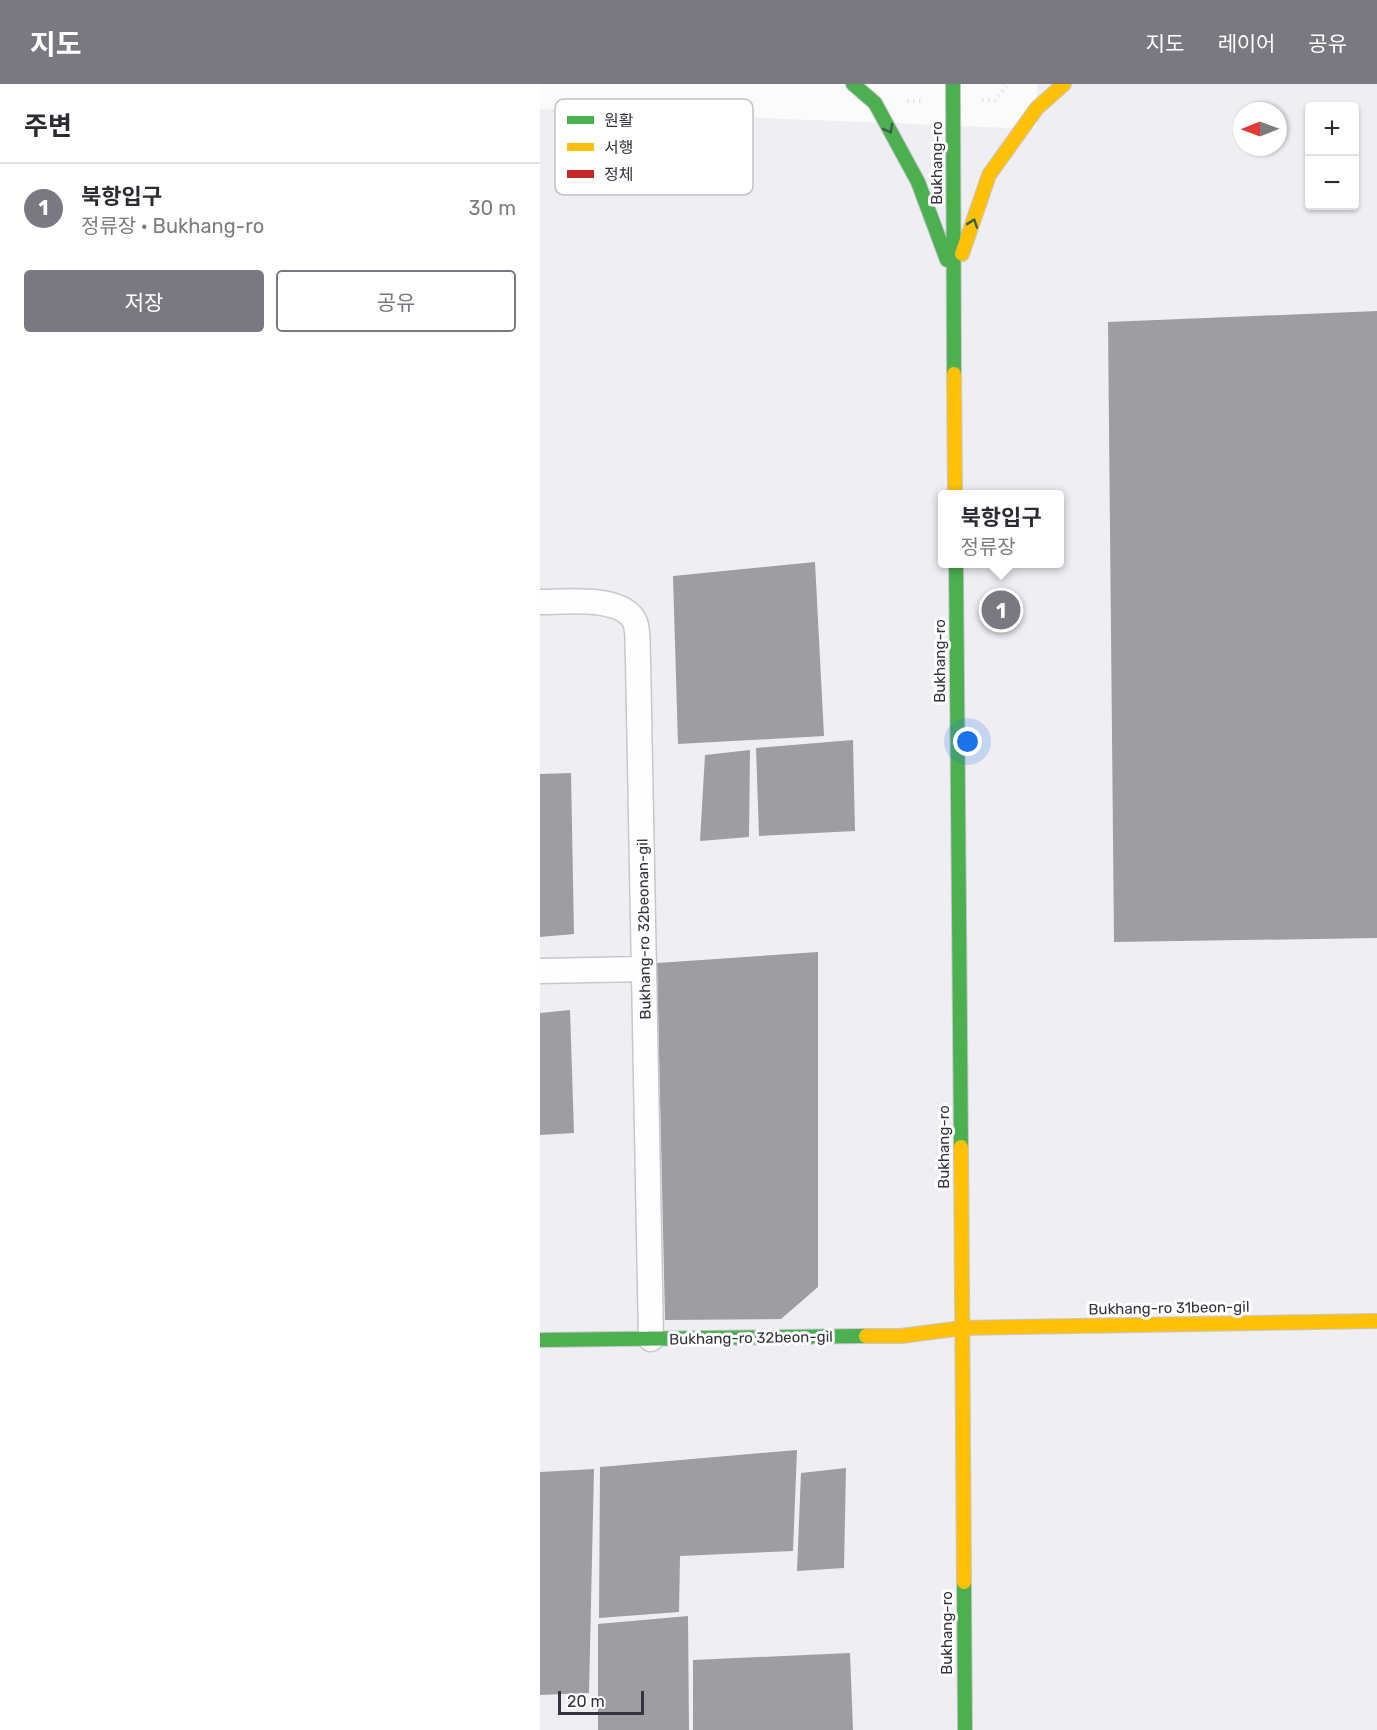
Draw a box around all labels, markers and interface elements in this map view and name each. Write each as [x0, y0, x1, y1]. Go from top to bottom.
text: 지도 [30, 28, 82, 61]
text: 지도 [1146, 31, 1184, 56]
text: 레이어 [1217, 31, 1275, 56]
text: 공유 [1308, 31, 1347, 56]
legend [555, 99, 753, 195]
north arrow [1233, 102, 1287, 156]
map controls [1305, 102, 1359, 210]
button: + [1305, 102, 1359, 156]
text: 주변 [24, 111, 72, 142]
text: 원활 [604, 111, 634, 130]
street label: Bukhang-ro [928, 121, 946, 205]
one-way arrow [882, 123, 893, 133]
text: 서행 [604, 138, 633, 157]
button: − [1305, 156, 1359, 210]
text: 정체 [604, 165, 633, 184]
text: 북항입구 [81, 183, 162, 210]
text: 1 [39, 196, 48, 220]
text: 30 m [469, 196, 516, 220]
text: 정류장 · Bukhang-ro [81, 214, 264, 238]
one-way arrow [965, 218, 978, 229]
button: 저장 [24, 270, 264, 332]
button: 공유 [276, 270, 516, 332]
popup [938, 490, 1064, 568]
text: 북항입구 [961, 504, 1041, 531]
text: 정류장 [961, 535, 1016, 559]
pin: 1 [982, 588, 1020, 632]
street label: Bukhang-ro [931, 619, 949, 703]
your location [953, 727, 982, 756]
street label: Bukhang-ro 32beonan-gil [633, 838, 655, 1020]
street label: Bukhang-ro [935, 1105, 953, 1189]
street label: Bukhang-ro 31beon-gil [1088, 1298, 1250, 1318]
street label: Bukhang-ro 32beon-gil [669, 1328, 833, 1348]
street label: Bukhang-ro [938, 1591, 956, 1675]
scale bar [558, 1688, 644, 1716]
text: 20 m [567, 1692, 605, 1711]

